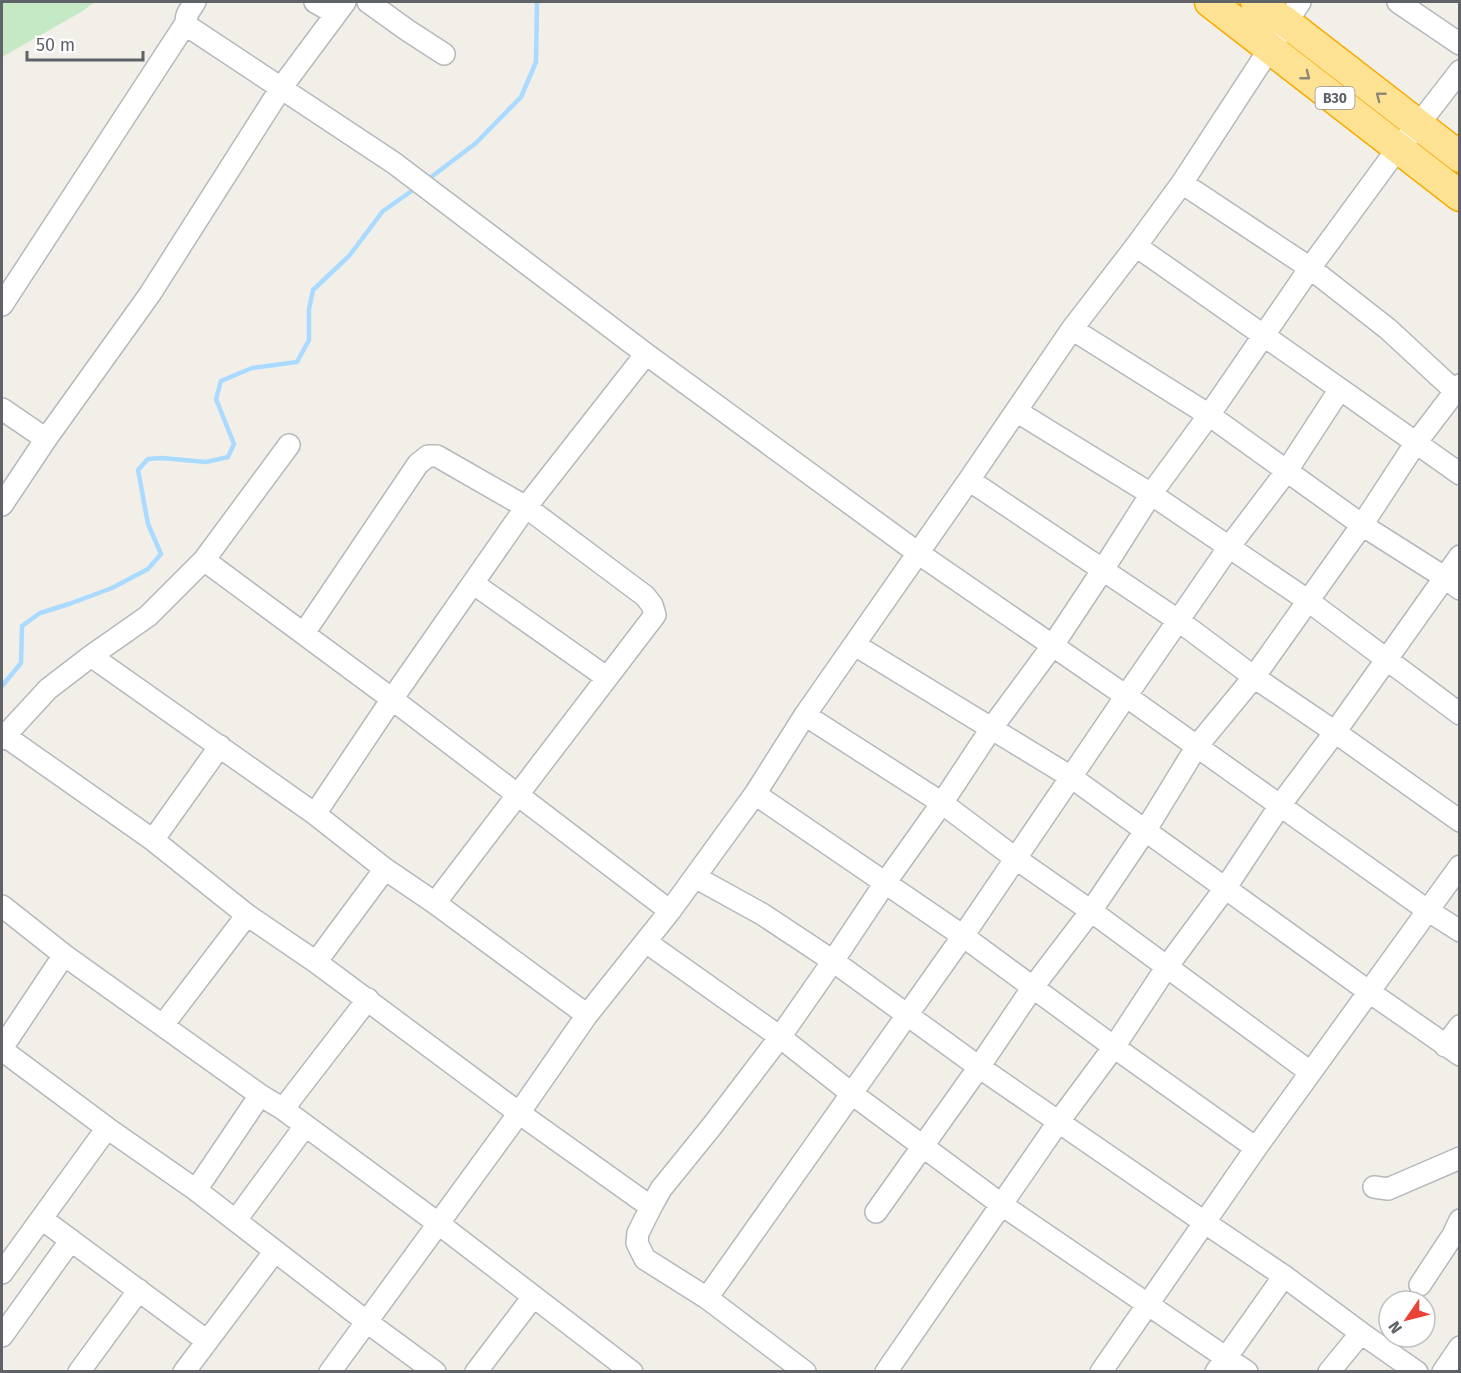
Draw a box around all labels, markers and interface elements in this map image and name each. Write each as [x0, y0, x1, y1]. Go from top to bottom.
scale bar [27, 24, 142, 62]
text: 50 m [36, 34, 75, 56]
one-way arrow [1299, 68, 1310, 79]
road number: B30 [1316, 87, 1354, 109]
one-way arrow [1376, 92, 1387, 103]
north arrow [1377, 1289, 1437, 1349]
text: N [1384, 1318, 1406, 1337]

